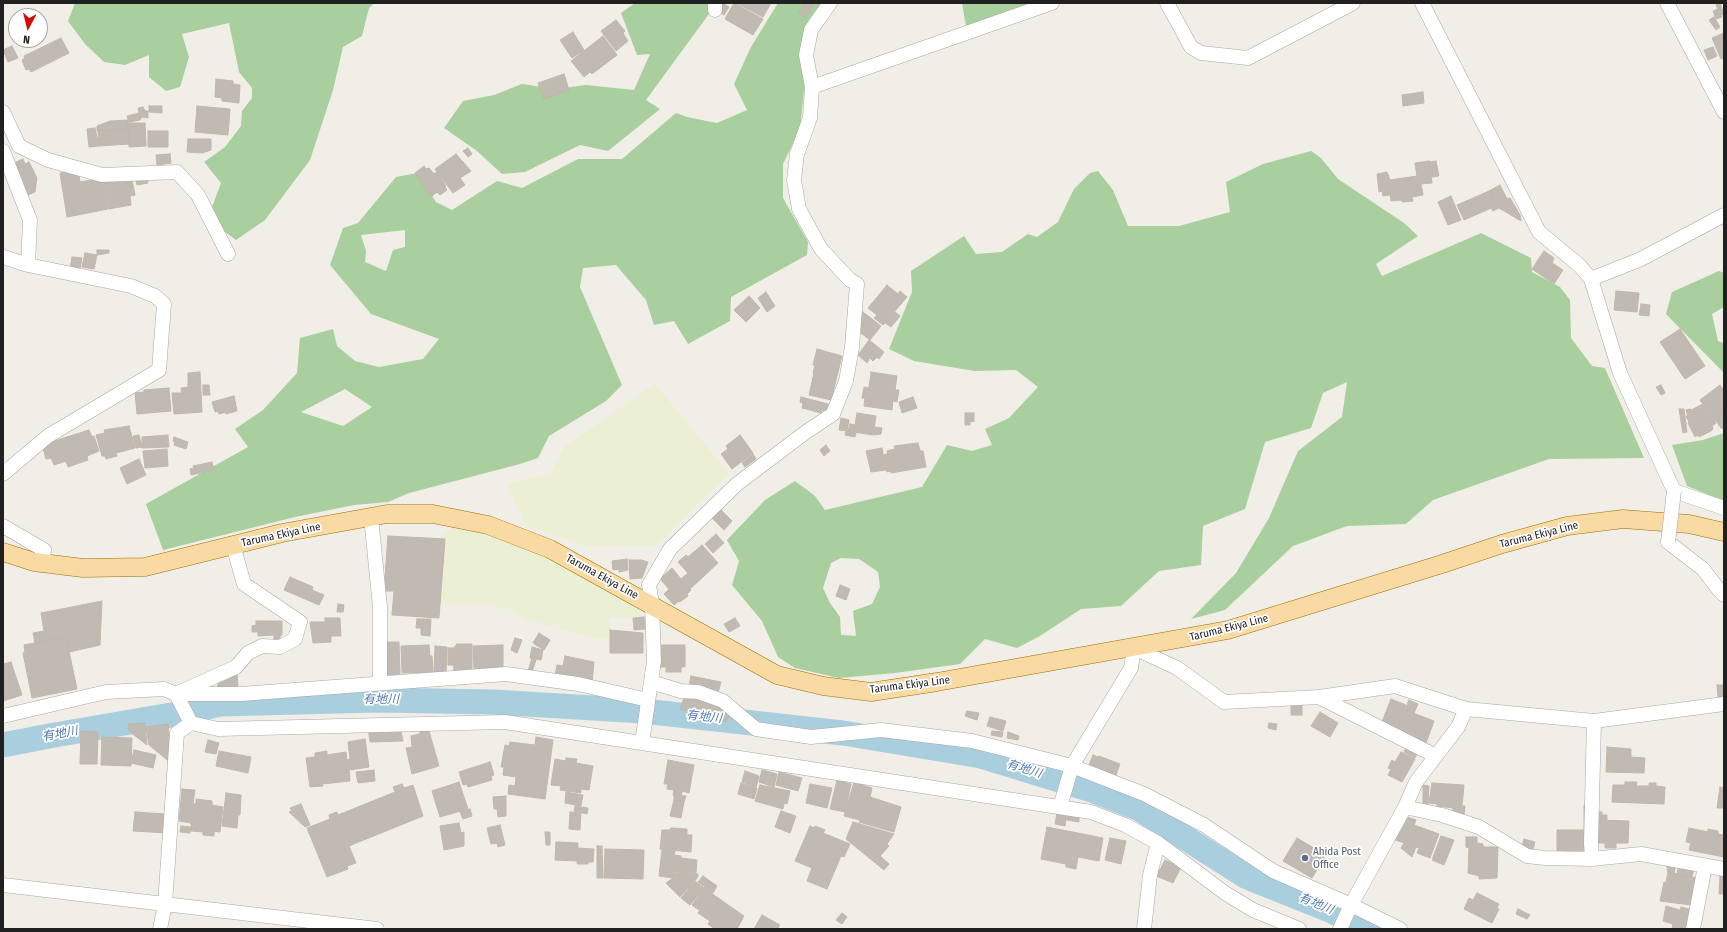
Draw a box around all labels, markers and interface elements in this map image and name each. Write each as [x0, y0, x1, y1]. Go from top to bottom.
north arrow [8, 8, 48, 48]
text: N [23, 33, 31, 46]
street label: Taruma Ekiya Line [1498, 519, 1580, 551]
street label: Taruma Ekiya Line [240, 520, 322, 550]
street label: Taruma Ekiya Line [564, 552, 640, 602]
street label: Taruma Ekiya Line [1188, 612, 1270, 644]
street label: Taruma Ekiya Line [869, 674, 951, 696]
water label: 有地川 [363, 693, 399, 707]
water label: 有地川 [685, 708, 723, 726]
water label: 有地川 [41, 723, 79, 745]
water label: 有地川 [1005, 757, 1043, 781]
place label: Ahida Post Office [1313, 845, 1361, 871]
marker: Ahida Post Office [1300, 853, 1310, 863]
water label: 有地川 [1297, 891, 1335, 917]

